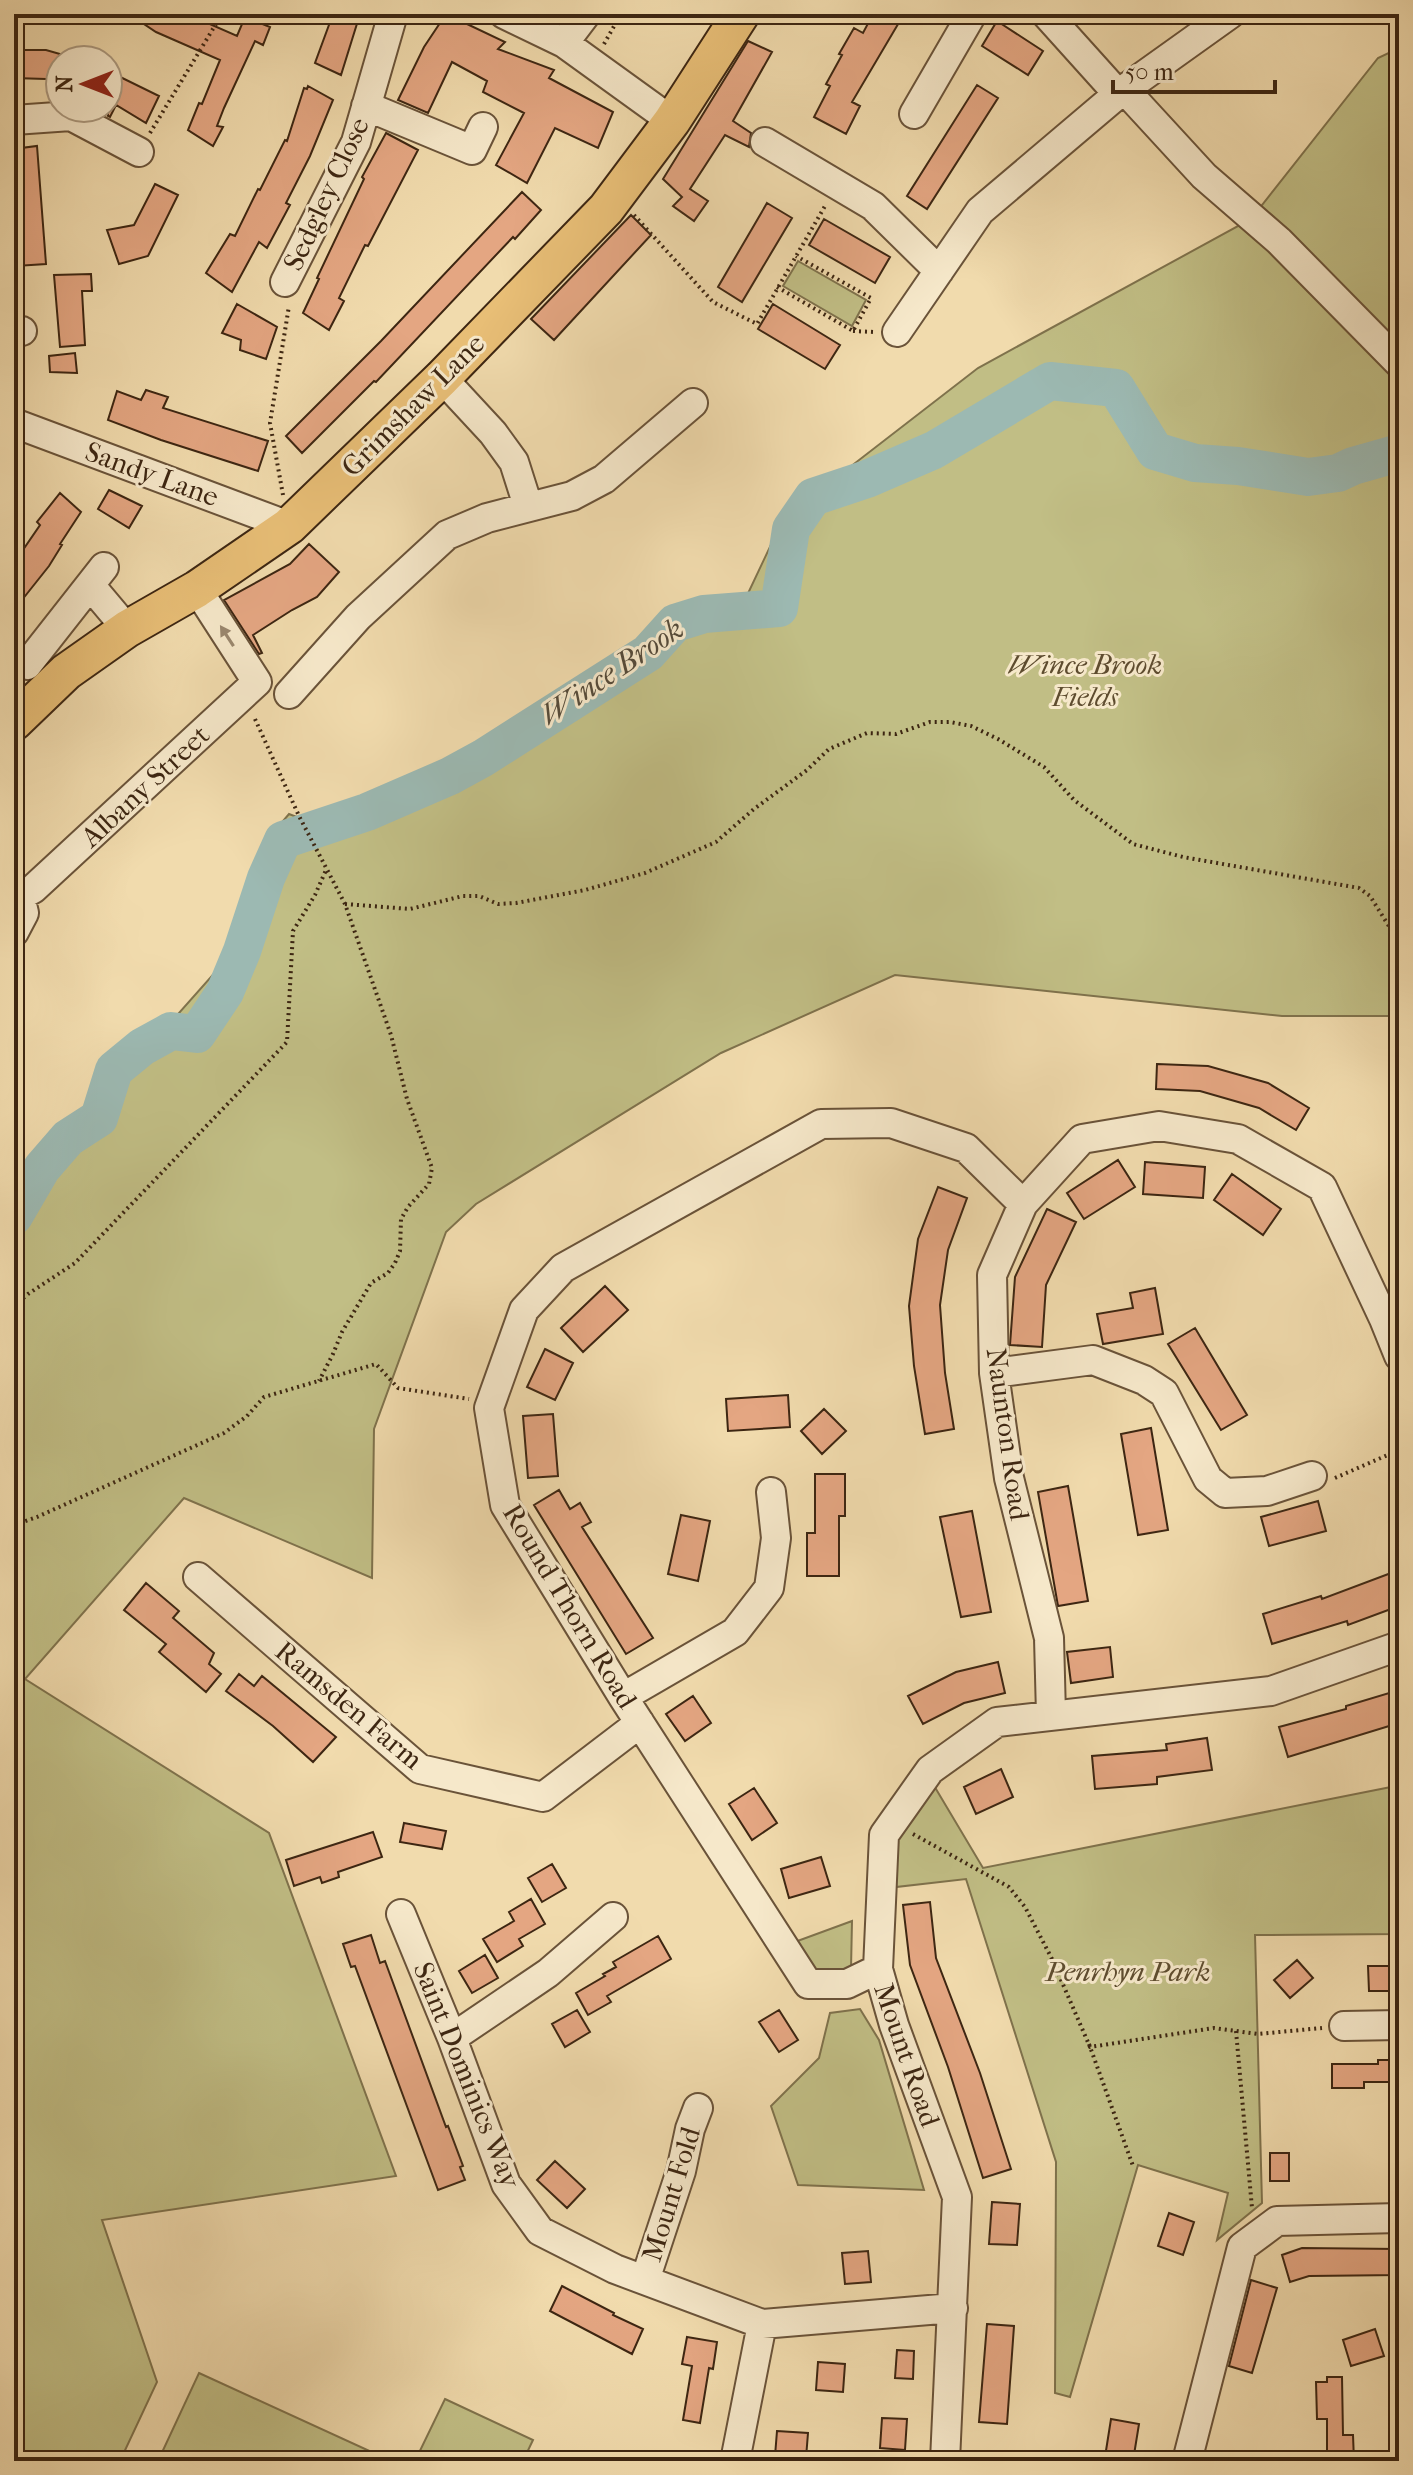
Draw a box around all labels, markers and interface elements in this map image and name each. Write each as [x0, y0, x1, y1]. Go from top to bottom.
north arrow [44, 44, 124, 124]
scale bar [1113, 44, 1275, 94]
text: 50 m [1125, 58, 1174, 86]
text: N [52, 75, 78, 92]
street label: Sedgley Close [276, 112, 376, 276]
street label: Grimshaw Lane [335, 327, 491, 483]
street label: Sandy Lane [81, 435, 223, 513]
water label: Wince Brook [534, 611, 690, 733]
one-way arrow [220, 625, 235, 646]
park label: Wince Brook Fields [1008, 648, 1162, 713]
street label: Albany Street [73, 718, 216, 855]
street label: Naunton Road [980, 1346, 1037, 1523]
street label: Round Thorn Road [496, 1498, 644, 1715]
street label: Ramsden Farm [269, 1634, 430, 1776]
park label: Penrhyn Park [1044, 1955, 1210, 1988]
street label: Saint Dominics Way [407, 1957, 528, 2194]
street label: Mount Road [867, 1979, 947, 2132]
street label: Mount Fold [635, 2122, 707, 2265]

